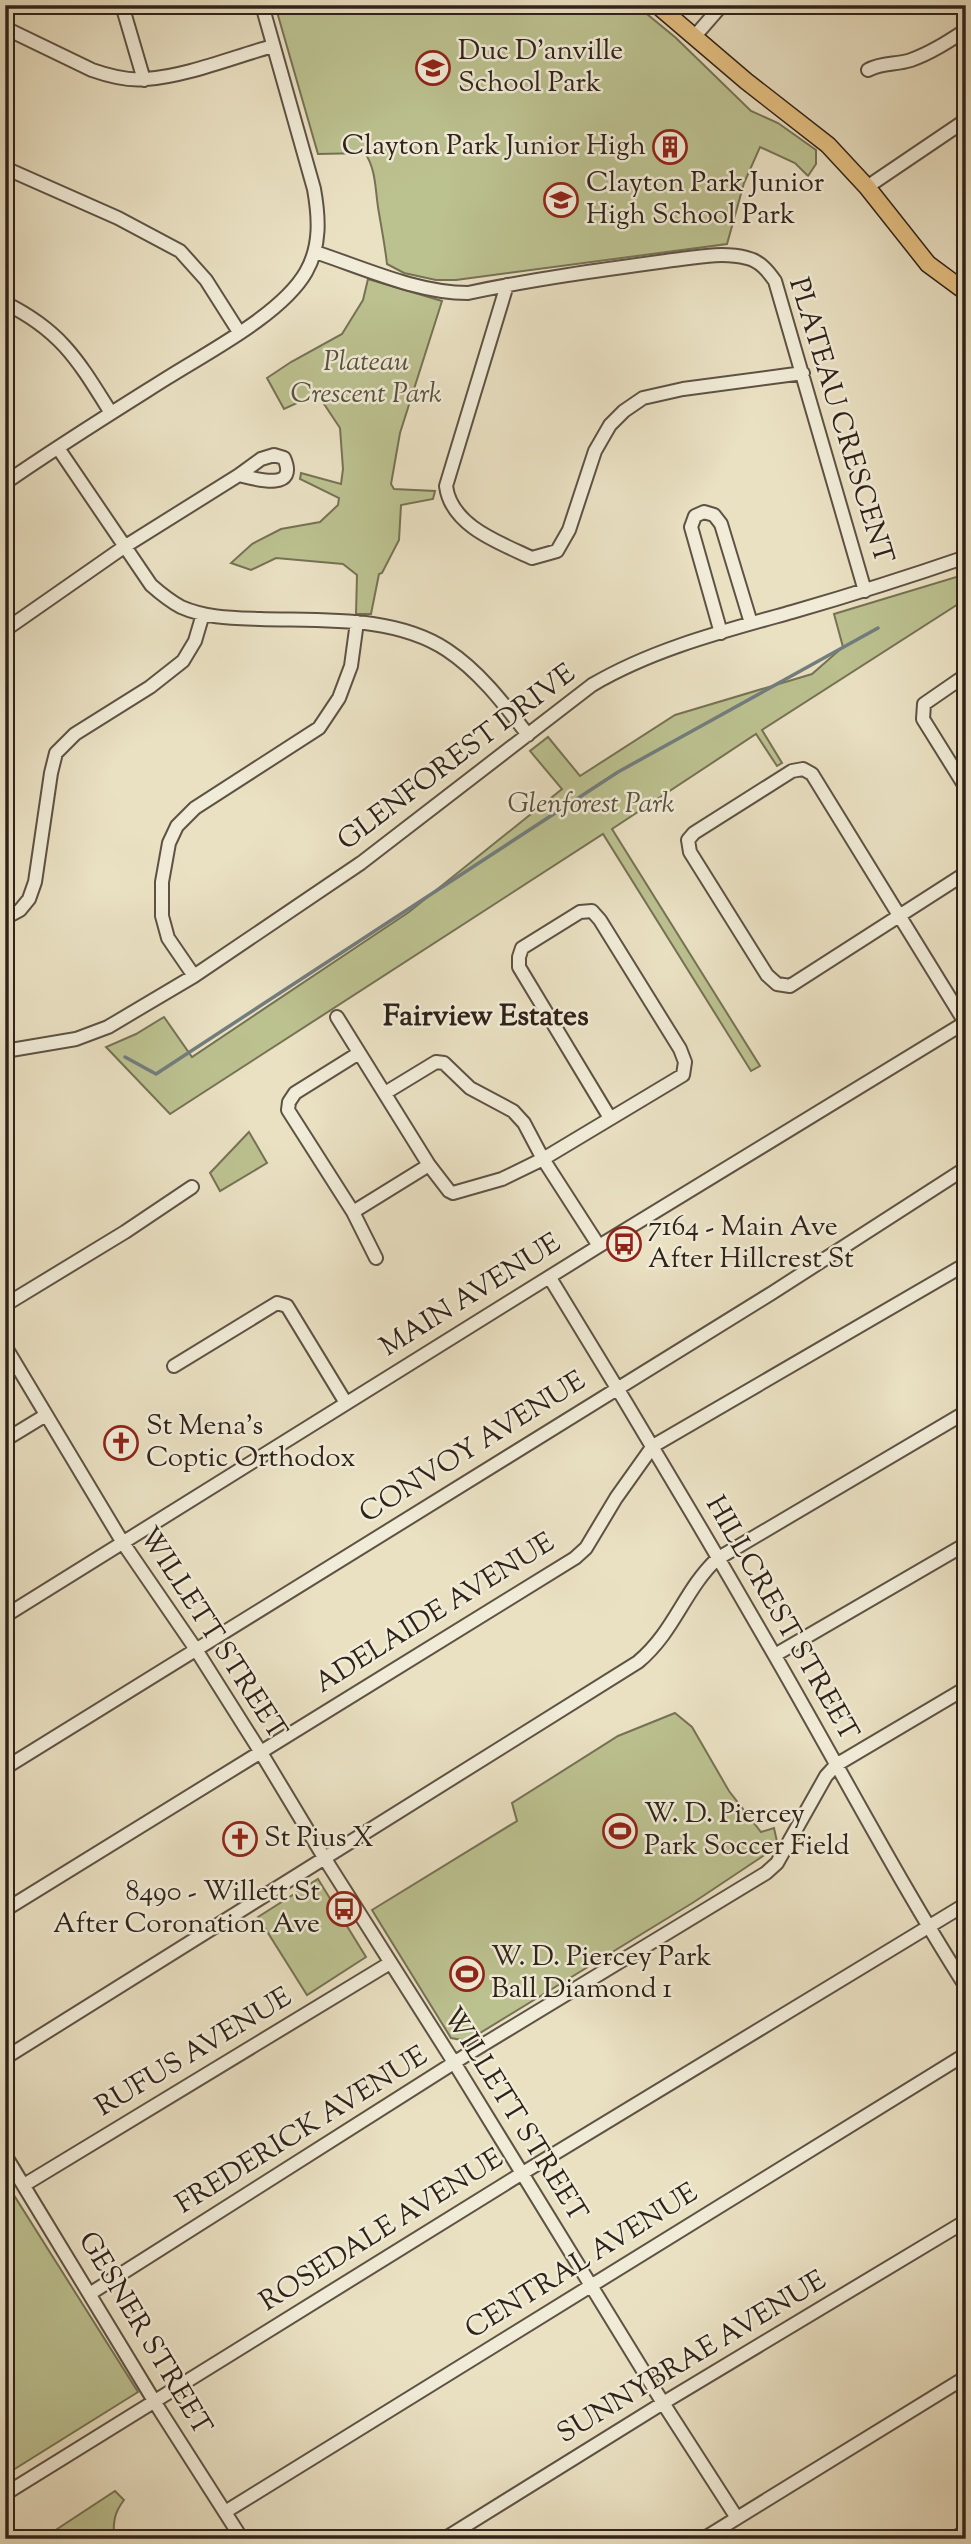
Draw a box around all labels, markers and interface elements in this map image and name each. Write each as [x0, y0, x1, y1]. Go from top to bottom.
place label: Duc D'anville School Park [458, 32, 623, 104]
school or university icon: Duc D'anville School Park [414, 49, 452, 87]
place label: Clayton Park Junior High [342, 127, 646, 167]
building icon: Clayton Park Junior High [651, 128, 689, 166]
place label: Clayton Park Junior High School Park [586, 164, 825, 236]
school or university icon: Clayton Park Junior High School Park [542, 181, 580, 219]
street label: PLATEAU CRESCENT [777, 273, 903, 569]
park label: Plateau Crescent Park [290, 343, 442, 415]
street label: GLENFOREST DRIVE [330, 655, 584, 861]
park label: Glenforest Park [508, 785, 675, 825]
district label: Fairview Estates [383, 996, 589, 1039]
place label: 7164 - Main Ave After Hillcrest St [648, 1208, 854, 1280]
street label: MAIN AVENUE [373, 1224, 569, 1368]
bus stop icon: 7164 - Main Ave After Hillcrest St [605, 1225, 643, 1263]
street label: CONVOY AVENUE [352, 1362, 594, 1534]
place label: St Mena's Coptic Orthodox [146, 1407, 356, 1479]
church icon: St Mena's Coptic Orthodox [102, 1424, 140, 1462]
street label: HILLCREST STREET [694, 1489, 868, 1749]
street label: WILLETT STREET [128, 1520, 296, 1748]
street label: ADELAIDE AVENUE [307, 1524, 563, 1704]
place label: W. D. Piercey Park Soccer Field [644, 1795, 850, 1867]
sports icon: W. D. Piercey Park Soccer Field [601, 1812, 639, 1850]
place label: St Pius X [264, 1819, 374, 1859]
church icon: St Pius X [221, 1820, 259, 1858]
place label: 8490 - Willett St After Coronation Ave [53, 1873, 320, 1945]
bus stop icon: 8490 - Willett St After Coronation Ave [325, 1890, 363, 1928]
place label: W. D. Piercey Park Ball Diamond 1 [491, 1938, 712, 2010]
sports icon: W. D. Piercey Park Ball Diamond 1 [448, 1955, 486, 1993]
street label: RUFUS AVENUE [88, 1978, 300, 2127]
street label: WILLETT STREET [432, 2000, 596, 2230]
street label: FREDERICK AVENUE [168, 2037, 436, 2225]
street label: ROSEDALE AVENUE [252, 2140, 512, 2322]
street label: CENTRAL AVENUE [458, 2174, 706, 2350]
street label: GESNER STREET [67, 2225, 221, 2444]
street label: SUNNYBRAE AVENUE [550, 2262, 834, 2454]

